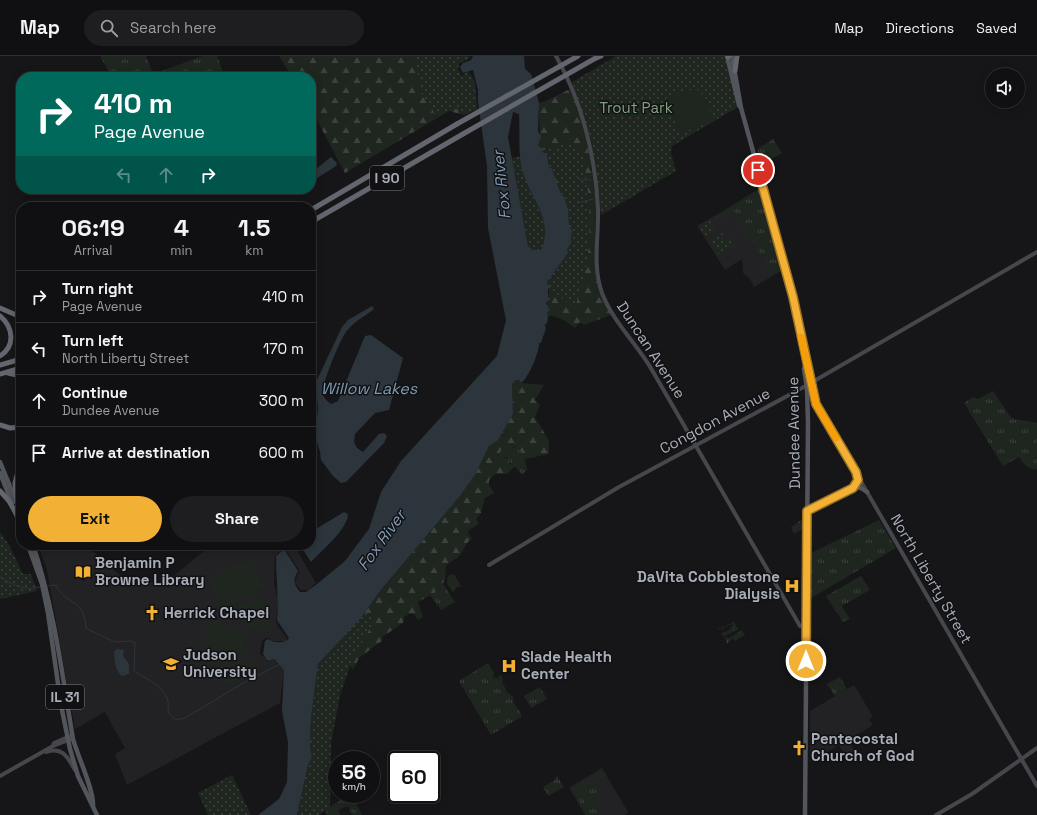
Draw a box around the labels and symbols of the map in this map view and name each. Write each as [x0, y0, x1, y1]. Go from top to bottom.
park label: Trout Park [599, 98, 673, 117]
water label: Fox River [487, 147, 516, 221]
pin [741, 153, 775, 187]
road number: I 90 [370, 166, 404, 190]
street label: Duncan Avenue [613, 298, 690, 402]
street label: Dundee Avenue [783, 377, 804, 489]
water label: Willow Lakes [321, 378, 418, 399]
street label: Congdon Avenue [656, 383, 773, 458]
water label: Fox River [353, 504, 411, 575]
street label: North Liberty Street [887, 510, 976, 647]
place label: Benjamin P Browne Library [95, 553, 205, 589]
library icon: Benjamin P Browne Library [74, 563, 92, 581]
place label: DaVita Cobblestone Dialysis [637, 567, 780, 603]
hospital icon: DaVita Cobblestone Dialysis [783, 577, 801, 595]
place label: Herrick Chapel [164, 603, 269, 622]
church icon: Herrick Chapel [143, 604, 161, 622]
position arrow [785, 640, 827, 682]
place label: Judson University [183, 645, 257, 681]
place label: Slade Health Center [521, 647, 612, 683]
school or university icon: Judson University [162, 655, 180, 673]
hospital icon: Slade Health Center [500, 657, 518, 675]
road number: IL 31 [46, 685, 84, 709]
place label: Pentecostal Church of God [811, 729, 915, 765]
church icon: Pentecostal Church of God [790, 739, 808, 757]
speed limit sign: 60 [388, 751, 440, 803]

